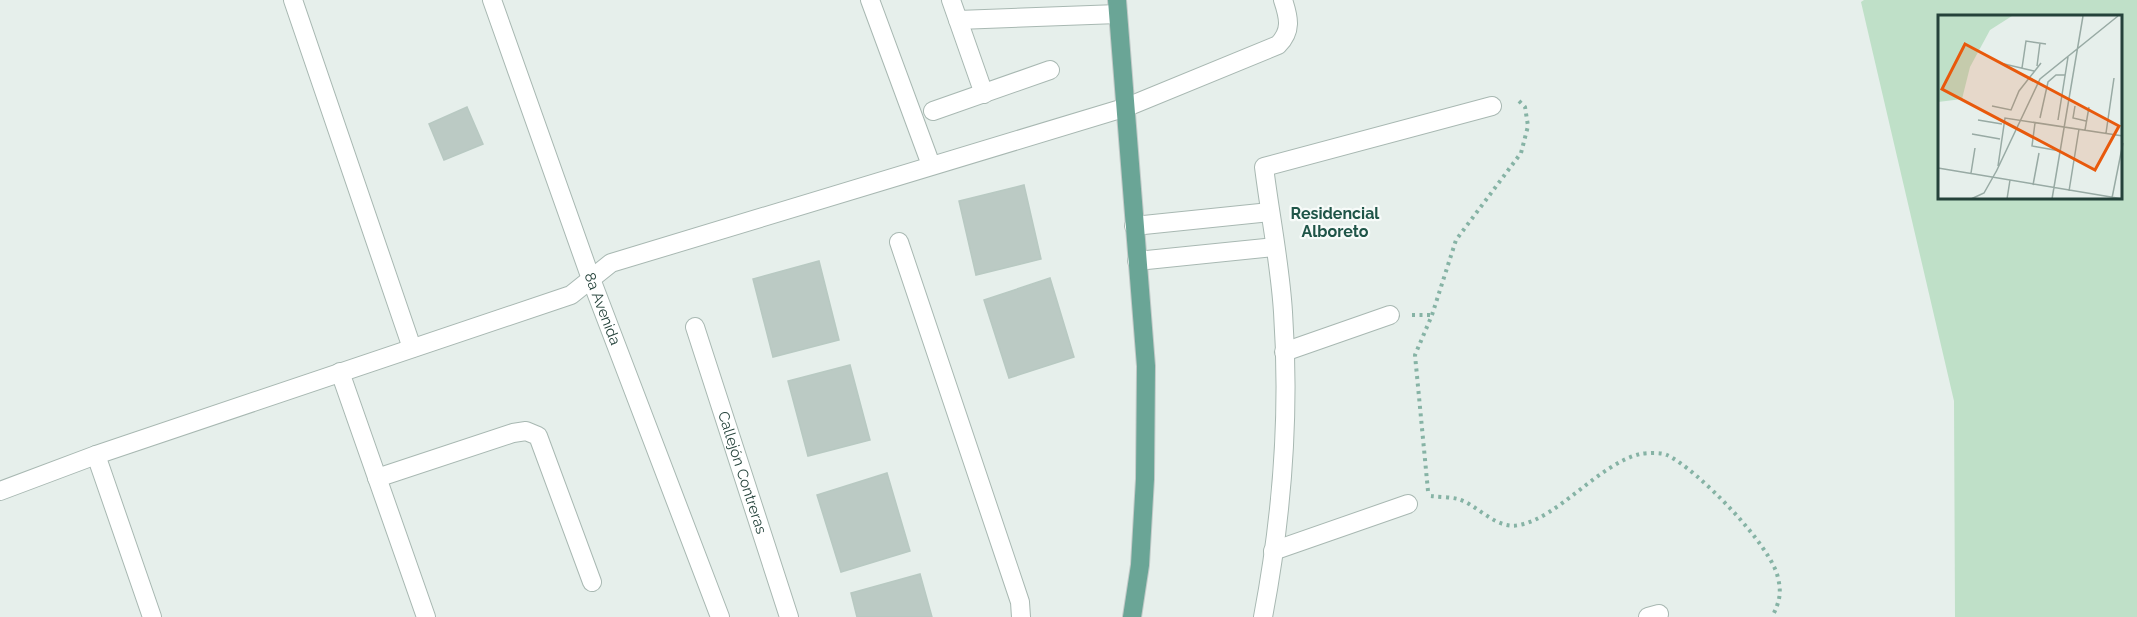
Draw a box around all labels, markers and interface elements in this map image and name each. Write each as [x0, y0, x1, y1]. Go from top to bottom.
inset map [1938, 15, 2122, 200]
district label: Residencial Alboreto [1291, 204, 1380, 241]
street label: 8a Avenida [580, 270, 624, 348]
street label: Callejón Contreras [714, 409, 770, 536]

